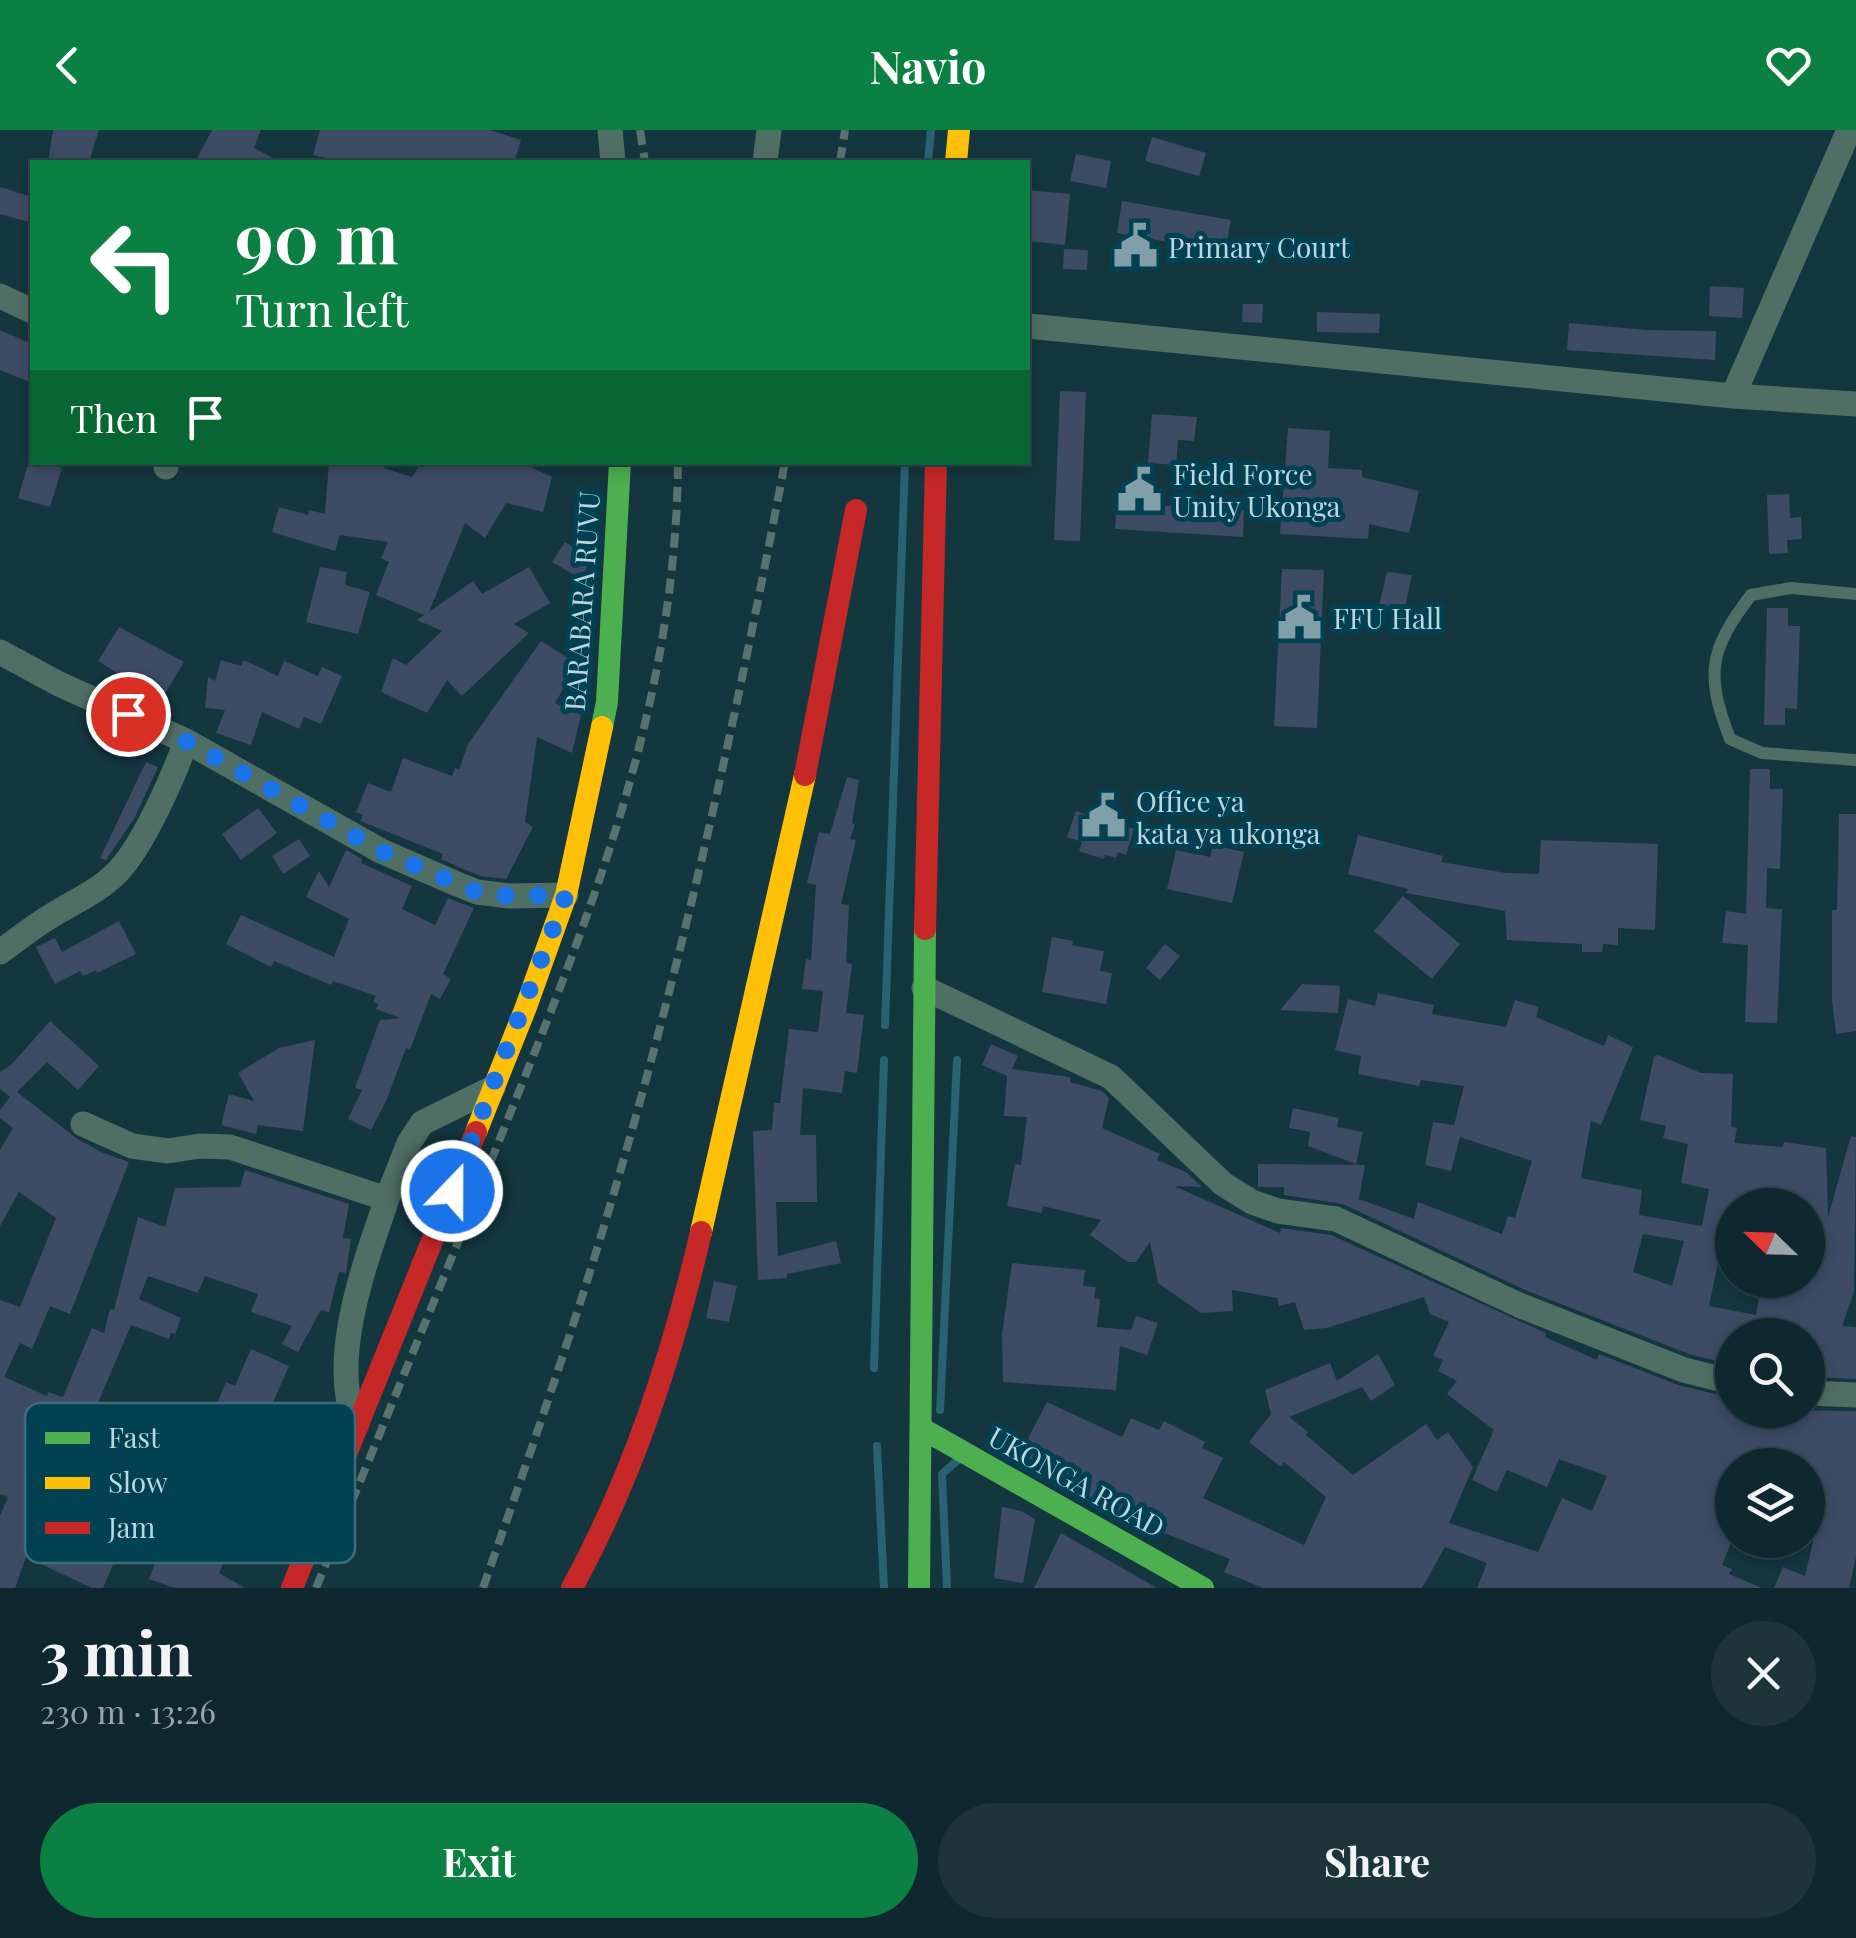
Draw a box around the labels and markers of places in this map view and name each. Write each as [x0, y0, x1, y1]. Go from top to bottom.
public building icon: Primary Court [1111, 222, 1159, 270]
place label: Primary Court [1168, 228, 1351, 265]
place label: Field Force Unity Ukonga [1173, 455, 1340, 524]
public building icon: Field Force Unity Ukonga [1116, 465, 1164, 513]
public building icon: FFU Hall [1276, 593, 1324, 641]
place label: FFU Hall [1333, 599, 1442, 636]
pin [86, 672, 171, 757]
place label: Office ya kata ya ukonga [1136, 782, 1321, 851]
public building icon: Office ya kata ya ukonga [1079, 792, 1127, 840]

